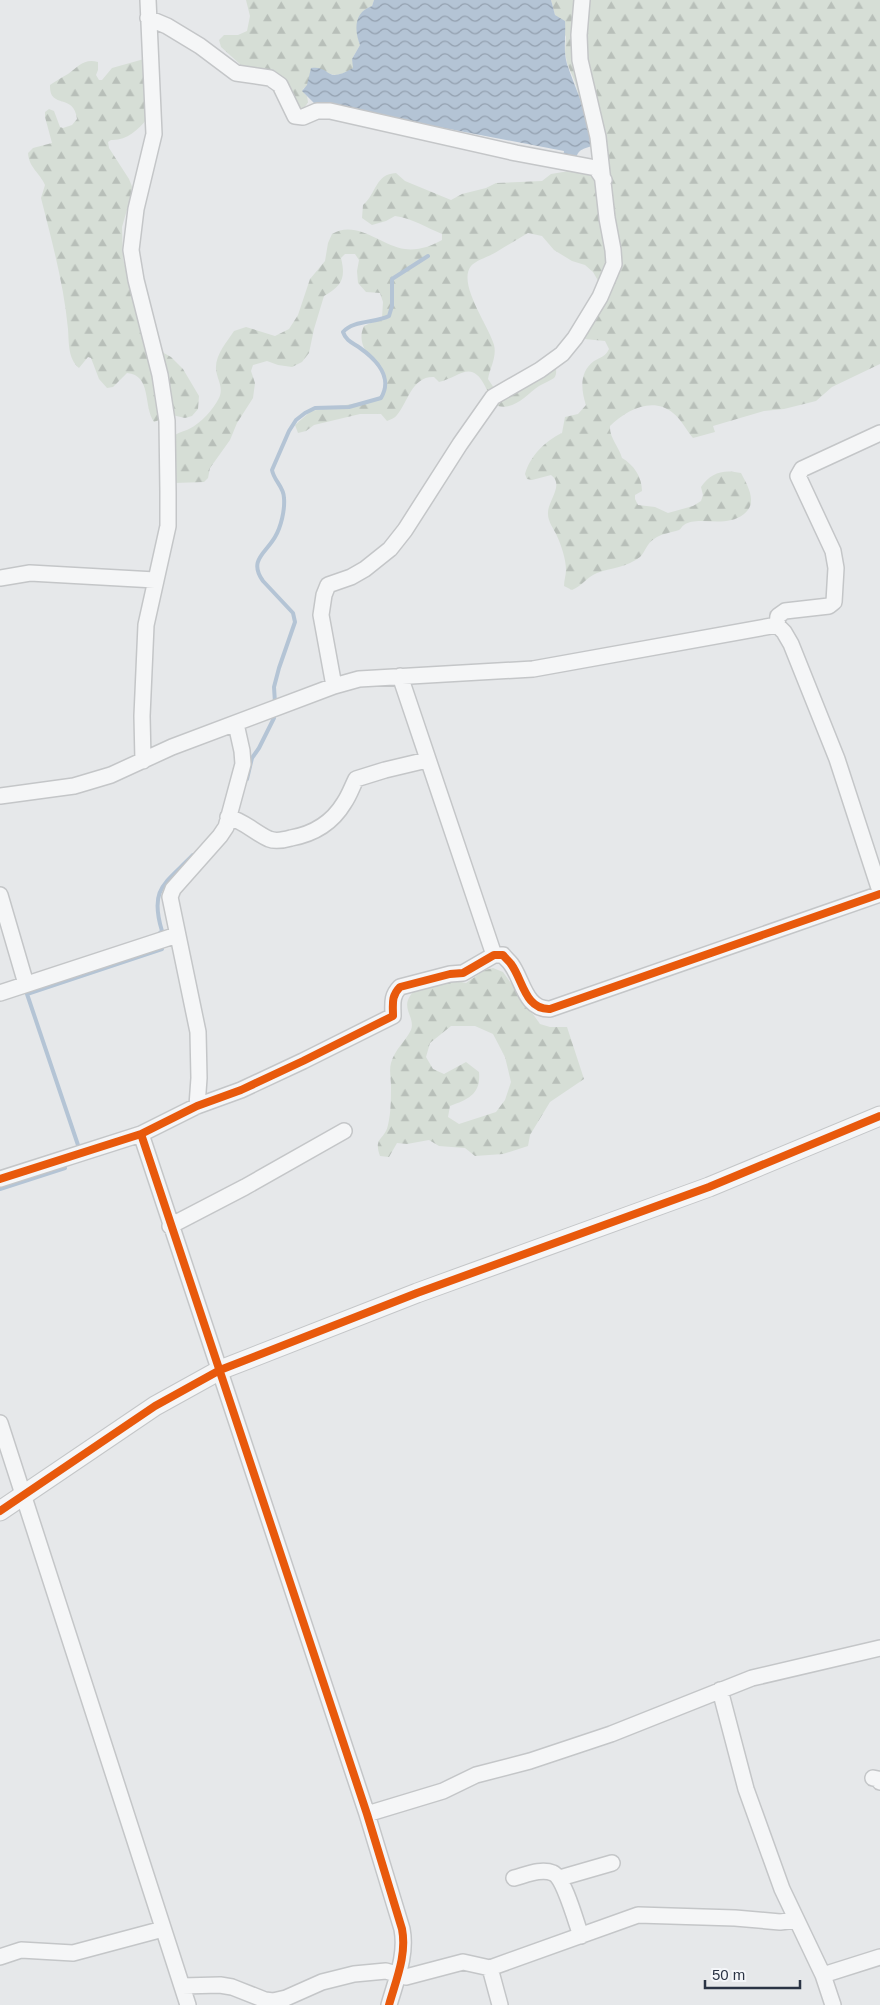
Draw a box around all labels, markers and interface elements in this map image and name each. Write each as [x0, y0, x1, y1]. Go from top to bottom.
scale bar [705, 1958, 800, 1990]
text: 50 m [712, 1966, 745, 1983]

